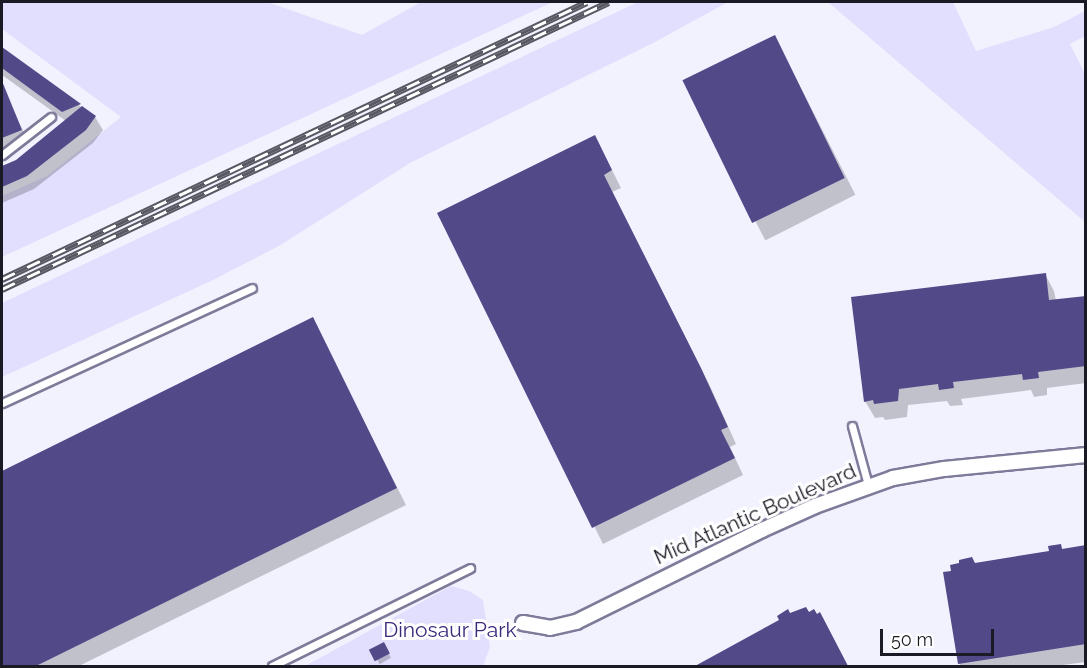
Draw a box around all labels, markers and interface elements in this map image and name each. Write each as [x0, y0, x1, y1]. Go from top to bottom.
street label: Mid Atlantic Boulevard [650, 458, 860, 570]
park label: Dinosaur Park [383, 617, 517, 643]
scale bar [883, 617, 997, 655]
text: 50 m [891, 629, 933, 650]

